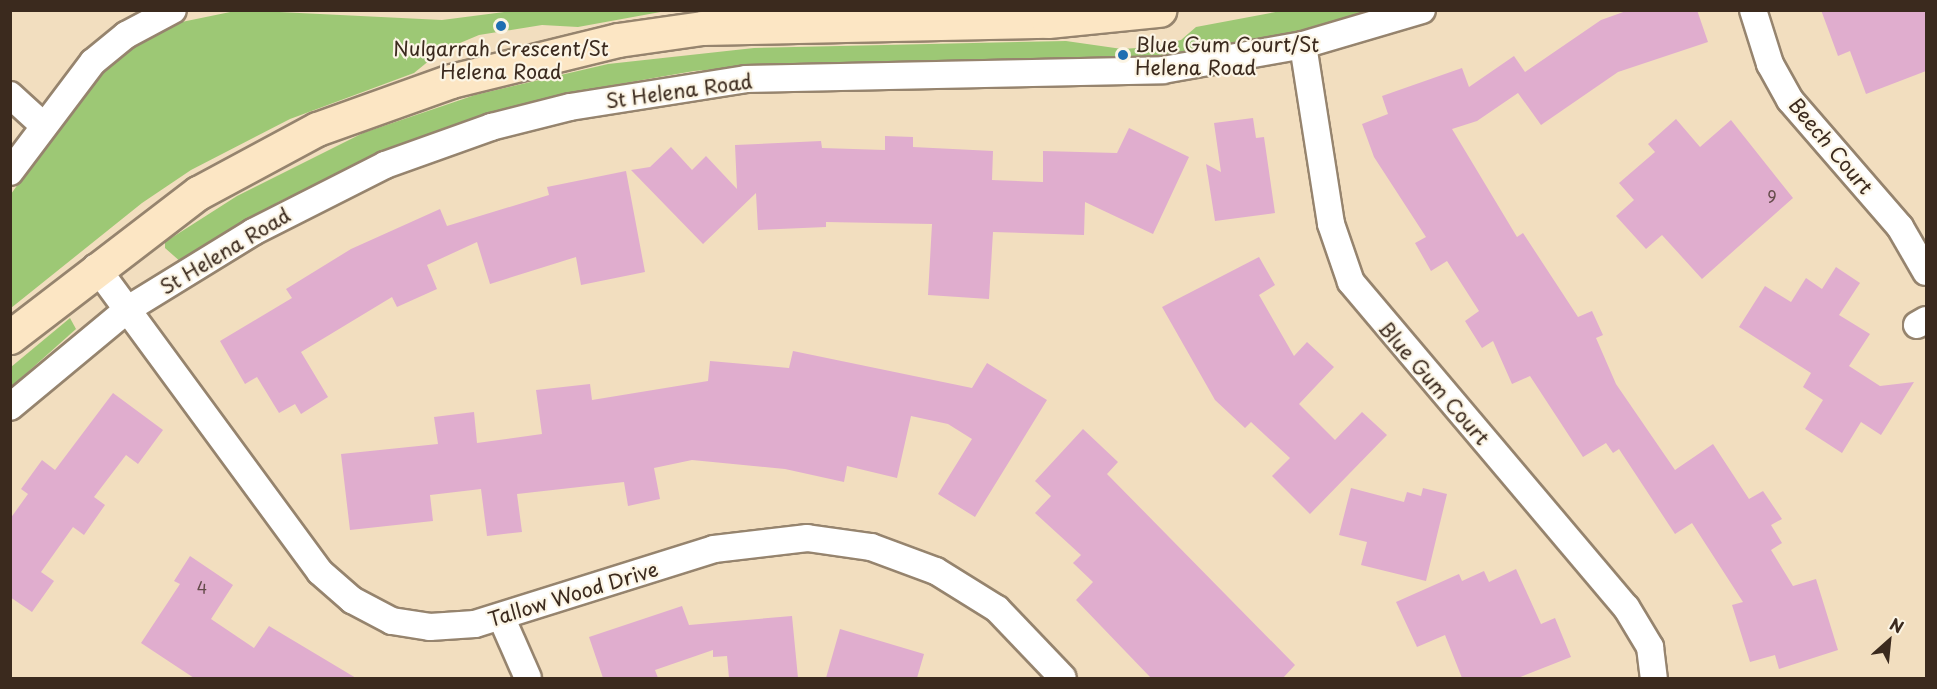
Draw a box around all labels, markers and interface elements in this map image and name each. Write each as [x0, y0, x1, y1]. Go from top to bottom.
marker: Nulgarrah Crescent/St Helena Road [494, 19, 508, 33]
place label: Blue Gum Court/St Helena Road [1135, 32, 1319, 79]
place label: Nulgarrah Crescent/St Helena Road [393, 36, 609, 83]
marker: Blue Gum Court/St Helena Road [1116, 48, 1130, 62]
street label: St Helena Road [604, 69, 754, 113]
street label: Beech Court [1784, 93, 1878, 199]
house number: 9 [1767, 186, 1777, 206]
street label: St Helena Road [156, 203, 294, 299]
street label: Blue Gum Court [1374, 316, 1494, 450]
street label: Tallow Wood Drive [484, 556, 662, 632]
house number: 4 [197, 577, 207, 597]
north arrow [1859, 611, 1919, 671]
text: N [1886, 611, 1908, 639]

